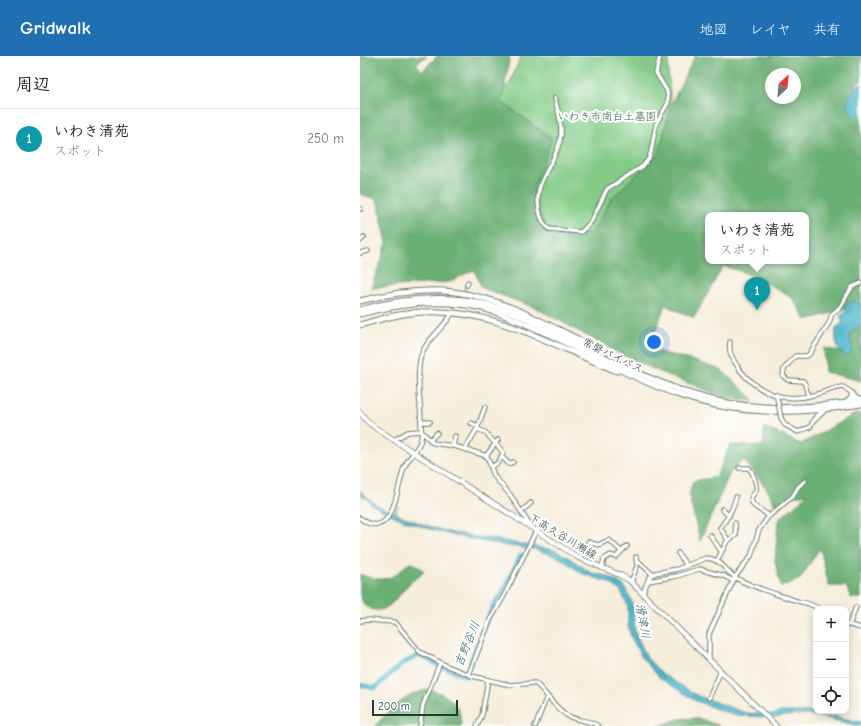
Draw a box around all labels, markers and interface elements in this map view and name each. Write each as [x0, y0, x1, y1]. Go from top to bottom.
text: Gridwalk [20, 17, 91, 39]
text: 地図 [700, 21, 728, 38]
text: レイヤ [750, 21, 791, 38]
text: 共有 [813, 21, 841, 38]
north arrow [765, 68, 801, 104]
text: 周辺 [16, 75, 50, 94]
park label: いわき市南白土墓園 [558, 110, 657, 123]
text: いわき清苑 [54, 122, 129, 140]
text: 1 [26, 131, 32, 146]
text: 250 m [307, 131, 344, 146]
text: スポット [54, 143, 106, 158]
popup [705, 212, 809, 264]
text: いわき清苑 [719, 221, 795, 239]
text: スポット [719, 242, 772, 257]
pin: 1 [744, 277, 770, 310]
your location [644, 332, 664, 352]
street label: 常磐バイパス [580, 335, 645, 376]
street label: 下高久谷川瀬線 [526, 511, 599, 562]
water label: 滑津川 [633, 602, 653, 640]
map controls [813, 606, 849, 714]
button: + [813, 606, 849, 642]
water label: 吉野谷川 [452, 619, 482, 669]
button: − [813, 642, 849, 678]
button: locate [813, 678, 849, 714]
scale bar [372, 698, 458, 717]
text: 200 m [378, 700, 410, 713]

